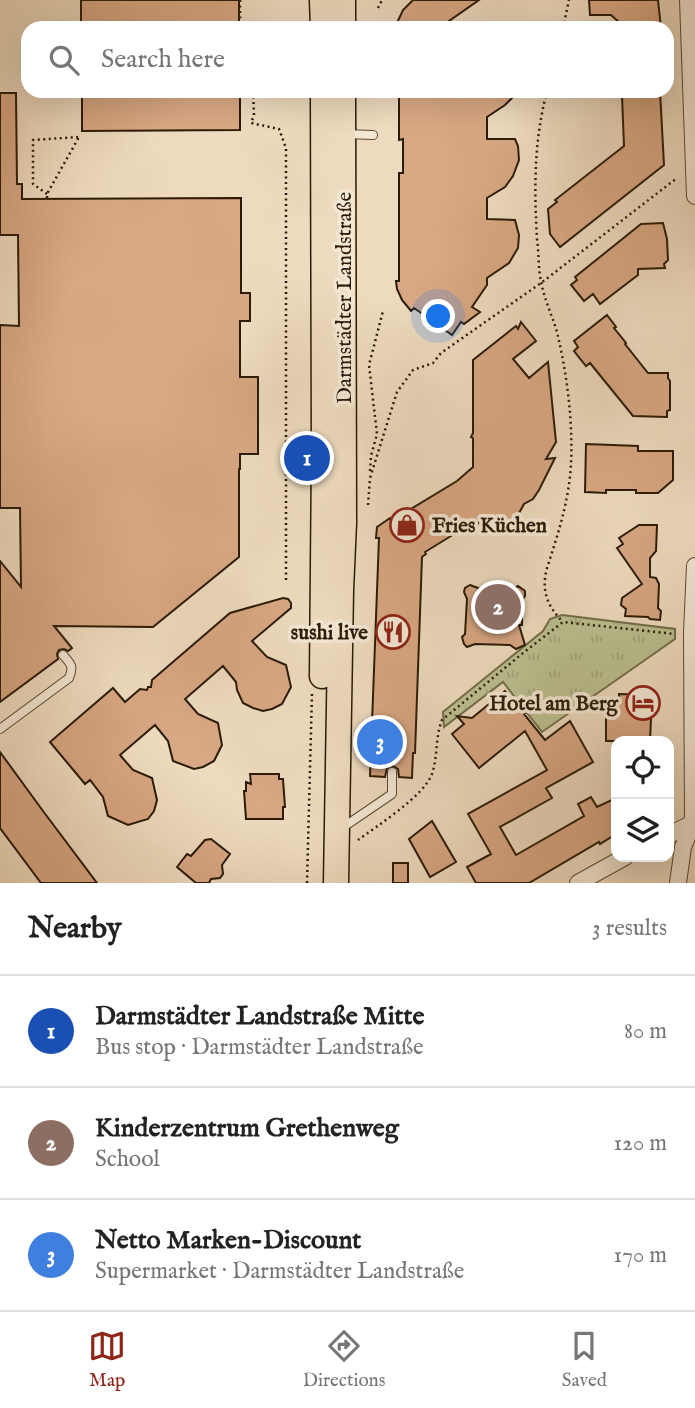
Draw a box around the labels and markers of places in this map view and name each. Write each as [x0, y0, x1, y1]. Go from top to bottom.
pin: 1 [284, 432, 330, 484]
shop icon: Fries Küchen [388, 506, 426, 544]
place label: Fries Küchen [432, 513, 547, 540]
pin: 2 [475, 581, 521, 633]
restaurant icon: sushi live [374, 613, 412, 651]
place label: sushi live [291, 620, 368, 647]
hotel icon: Hotel am Berg [624, 684, 662, 722]
place label: Hotel am Berg [489, 691, 619, 718]
pin: 3 [357, 716, 403, 768]

